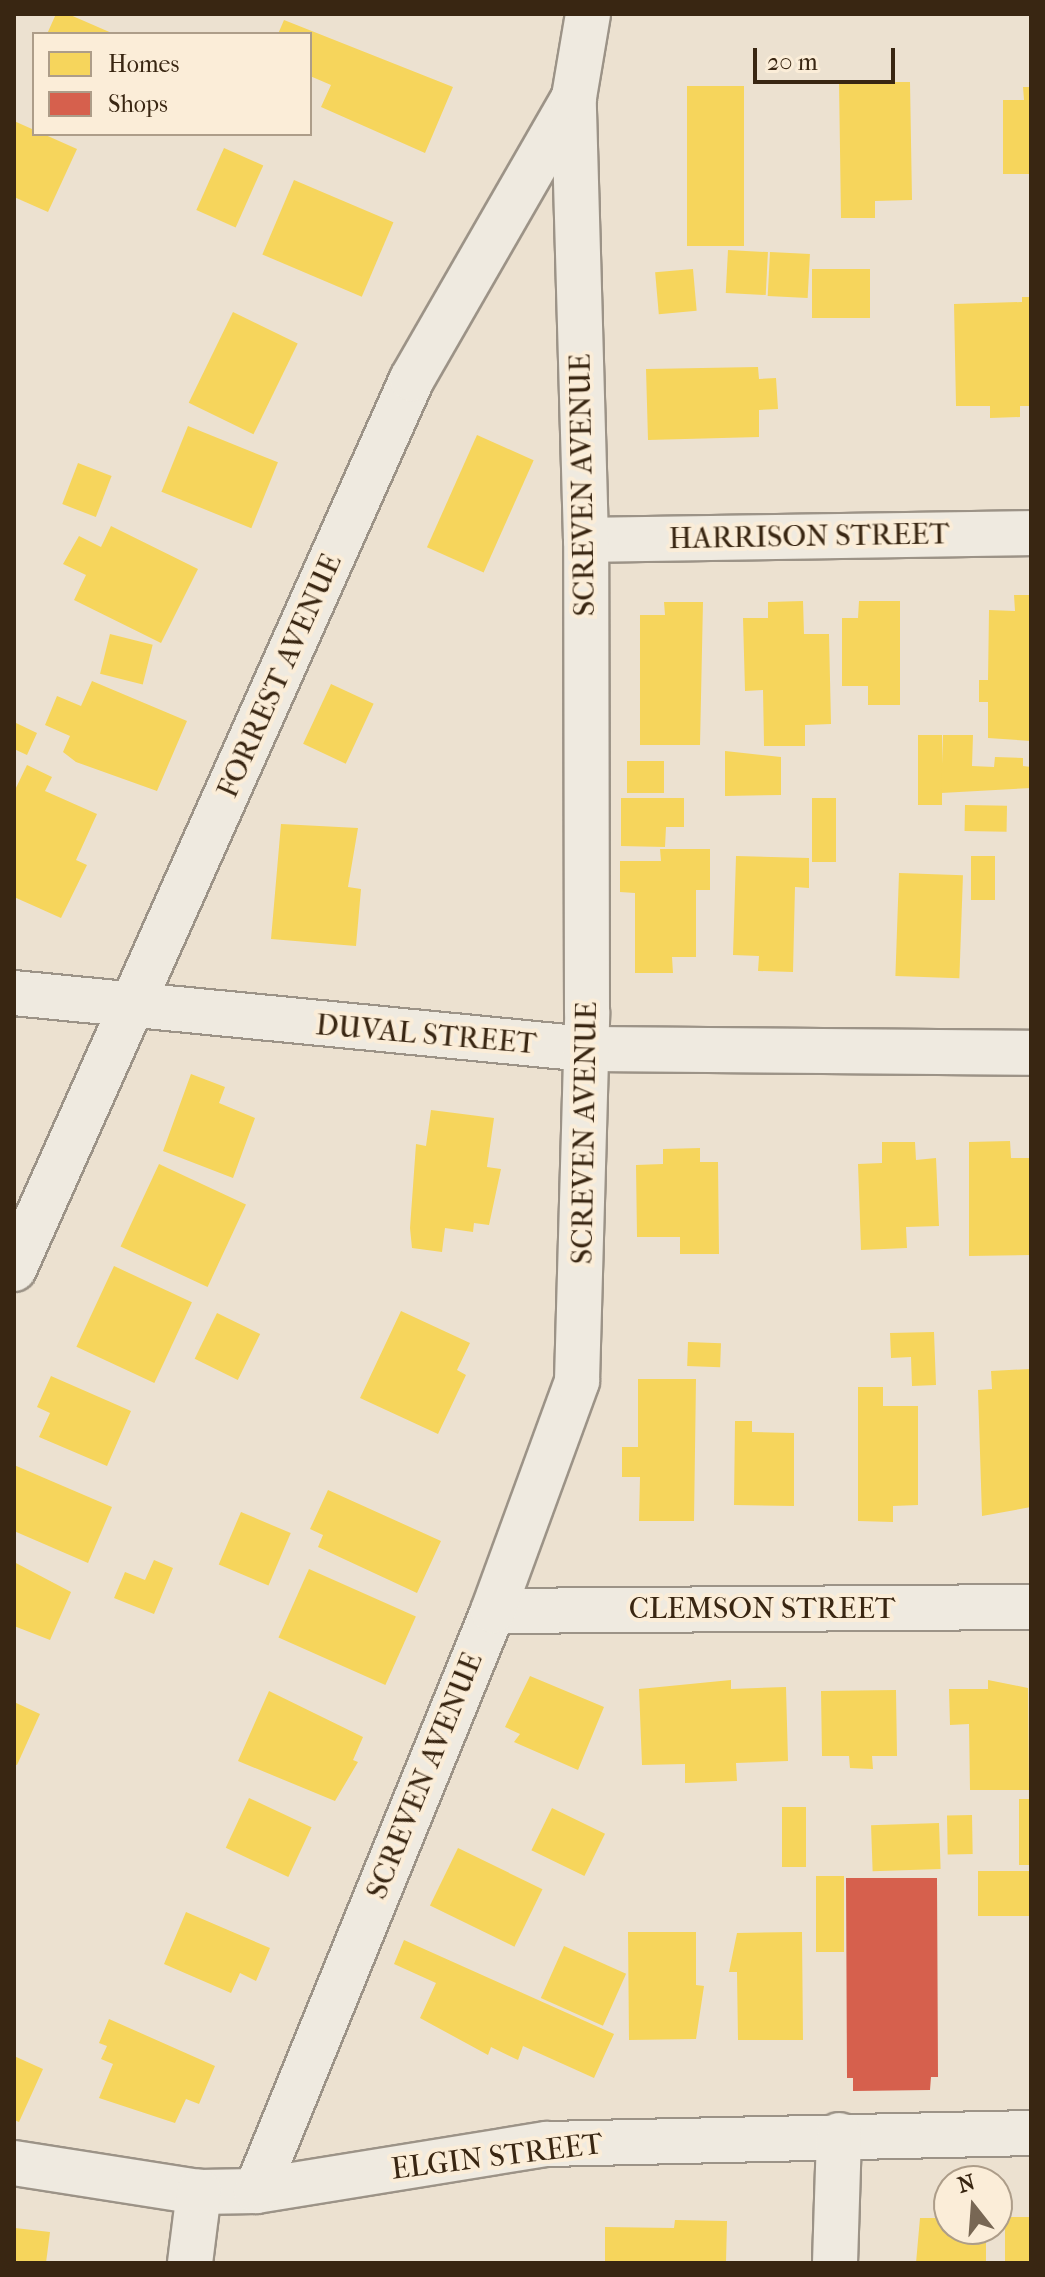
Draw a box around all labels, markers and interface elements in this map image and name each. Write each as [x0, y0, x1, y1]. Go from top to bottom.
legend [32, 32, 312, 136]
scale bar [757, 32, 899, 82]
text: 20 m [767, 48, 818, 76]
text: Homes [108, 50, 179, 78]
text: Shops [108, 90, 168, 118]
street label: SCREVEN AVENUE [563, 353, 603, 617]
street label: HARRISON STREET [668, 517, 950, 557]
street label: FORREST AVENUE [210, 548, 350, 804]
street label: SCREVEN AVENUE [565, 1001, 605, 1265]
street label: DUVAL STREET [314, 1007, 538, 1063]
street label: CLEMSON STREET [629, 1591, 895, 1627]
street label: SCREVEN AVENUE [359, 1647, 491, 1905]
street label: ELGIN STREET [389, 2126, 605, 2188]
north arrow [933, 2165, 1013, 2245]
text: N [955, 2169, 978, 2199]

